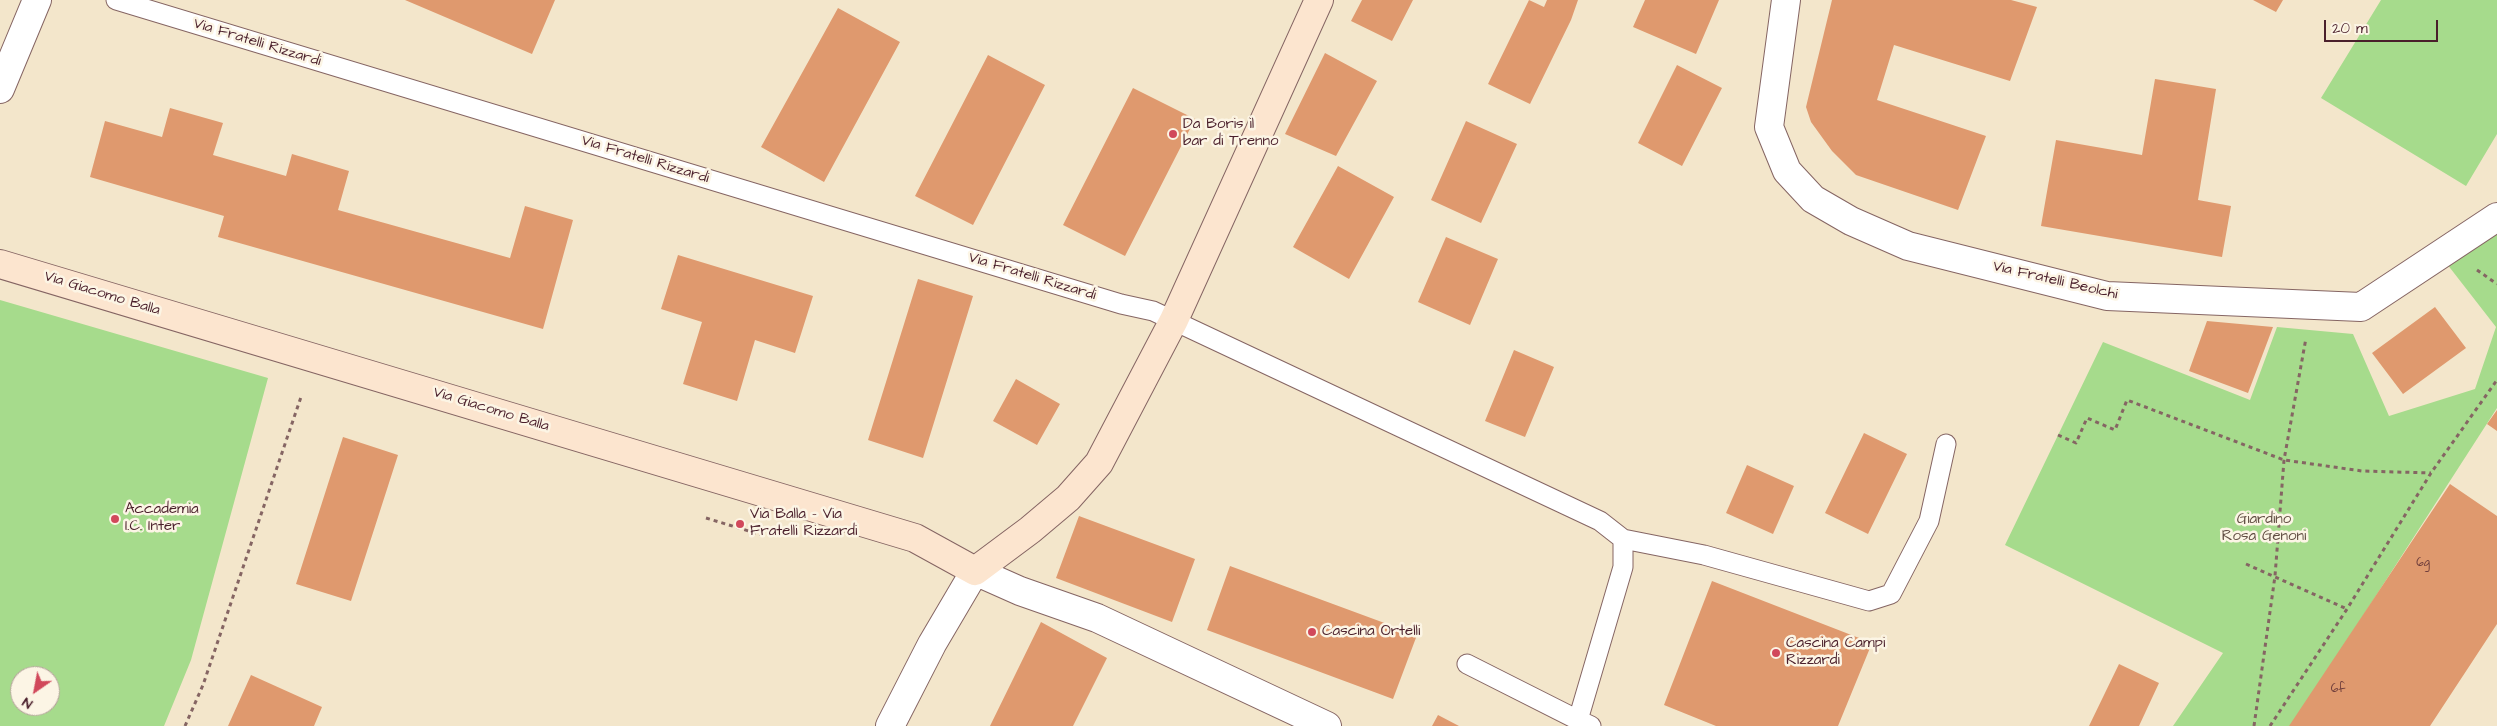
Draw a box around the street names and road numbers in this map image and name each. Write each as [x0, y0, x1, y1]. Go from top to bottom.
street label: Via Fratelli Rizzardi [191, 15, 323, 71]
street label: Via Fratelli Rizzardi [579, 132, 711, 188]
street label: Via Fratelli Rizzardi [966, 249, 1098, 305]
street label: Via Fratelli Beolchi [1991, 258, 2119, 304]
street label: Via Giacomo Balla [42, 268, 162, 320]
street label: Via Giacomo Balla [431, 384, 551, 436]

